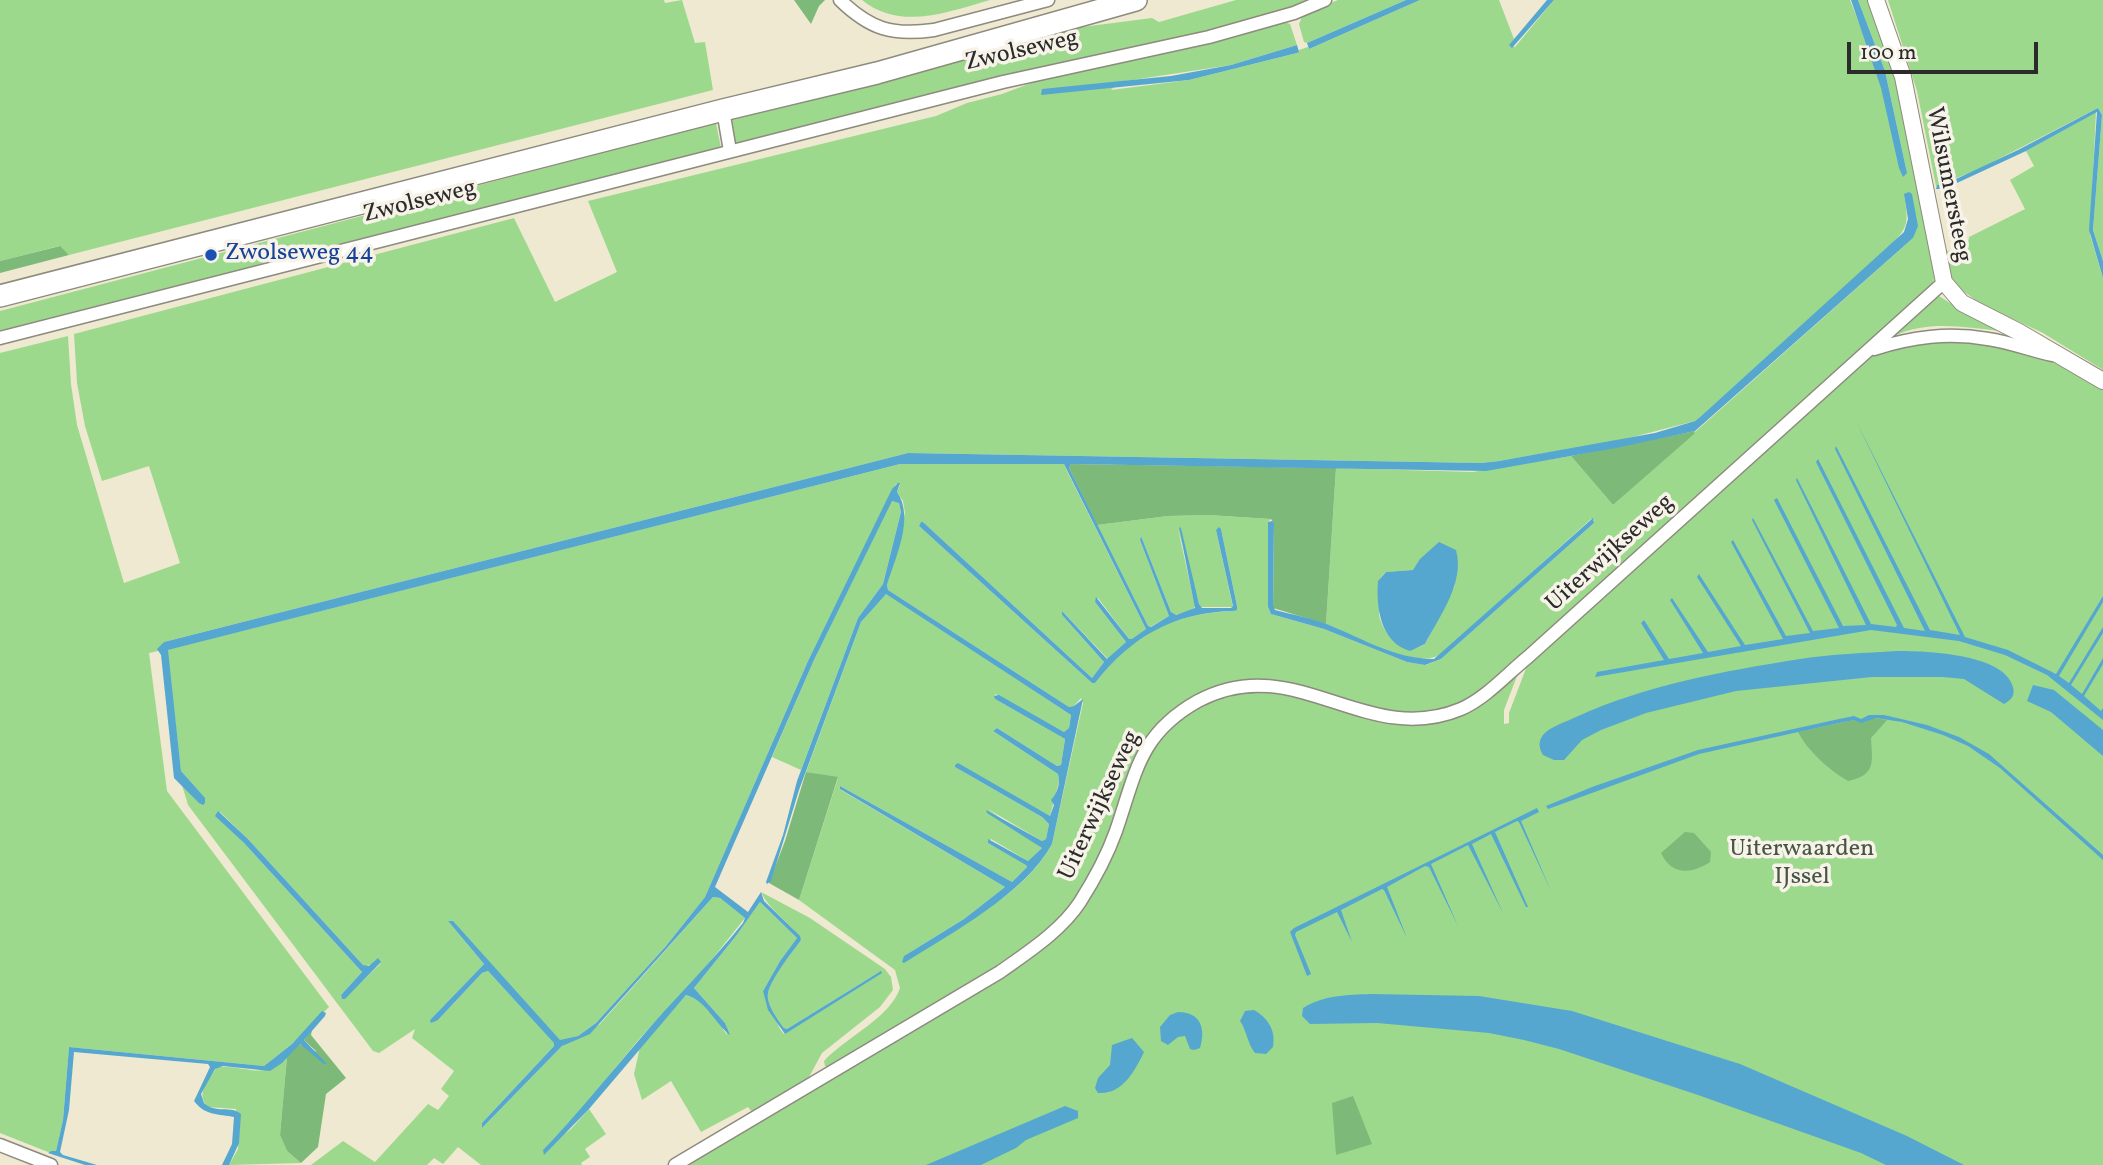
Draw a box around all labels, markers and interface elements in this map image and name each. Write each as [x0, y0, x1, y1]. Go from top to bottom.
street label: Zwolseweg [963, 25, 1081, 79]
scale bar [1851, 28, 2042, 72]
text: 100 m [1860, 39, 1917, 68]
street label: Wilsumersteeg [1918, 105, 1976, 265]
street label: Zwolseweg [361, 175, 479, 231]
place label: Zwolseweg 44 [225, 241, 374, 269]
marker: Zwolseweg 44 [203, 247, 219, 263]
street label: Uiterwijkseweg [1541, 489, 1681, 619]
street label: Uiterwijkseweg [1054, 727, 1148, 885]
park label: Uiterwaarden IJssel [1730, 837, 1874, 893]

